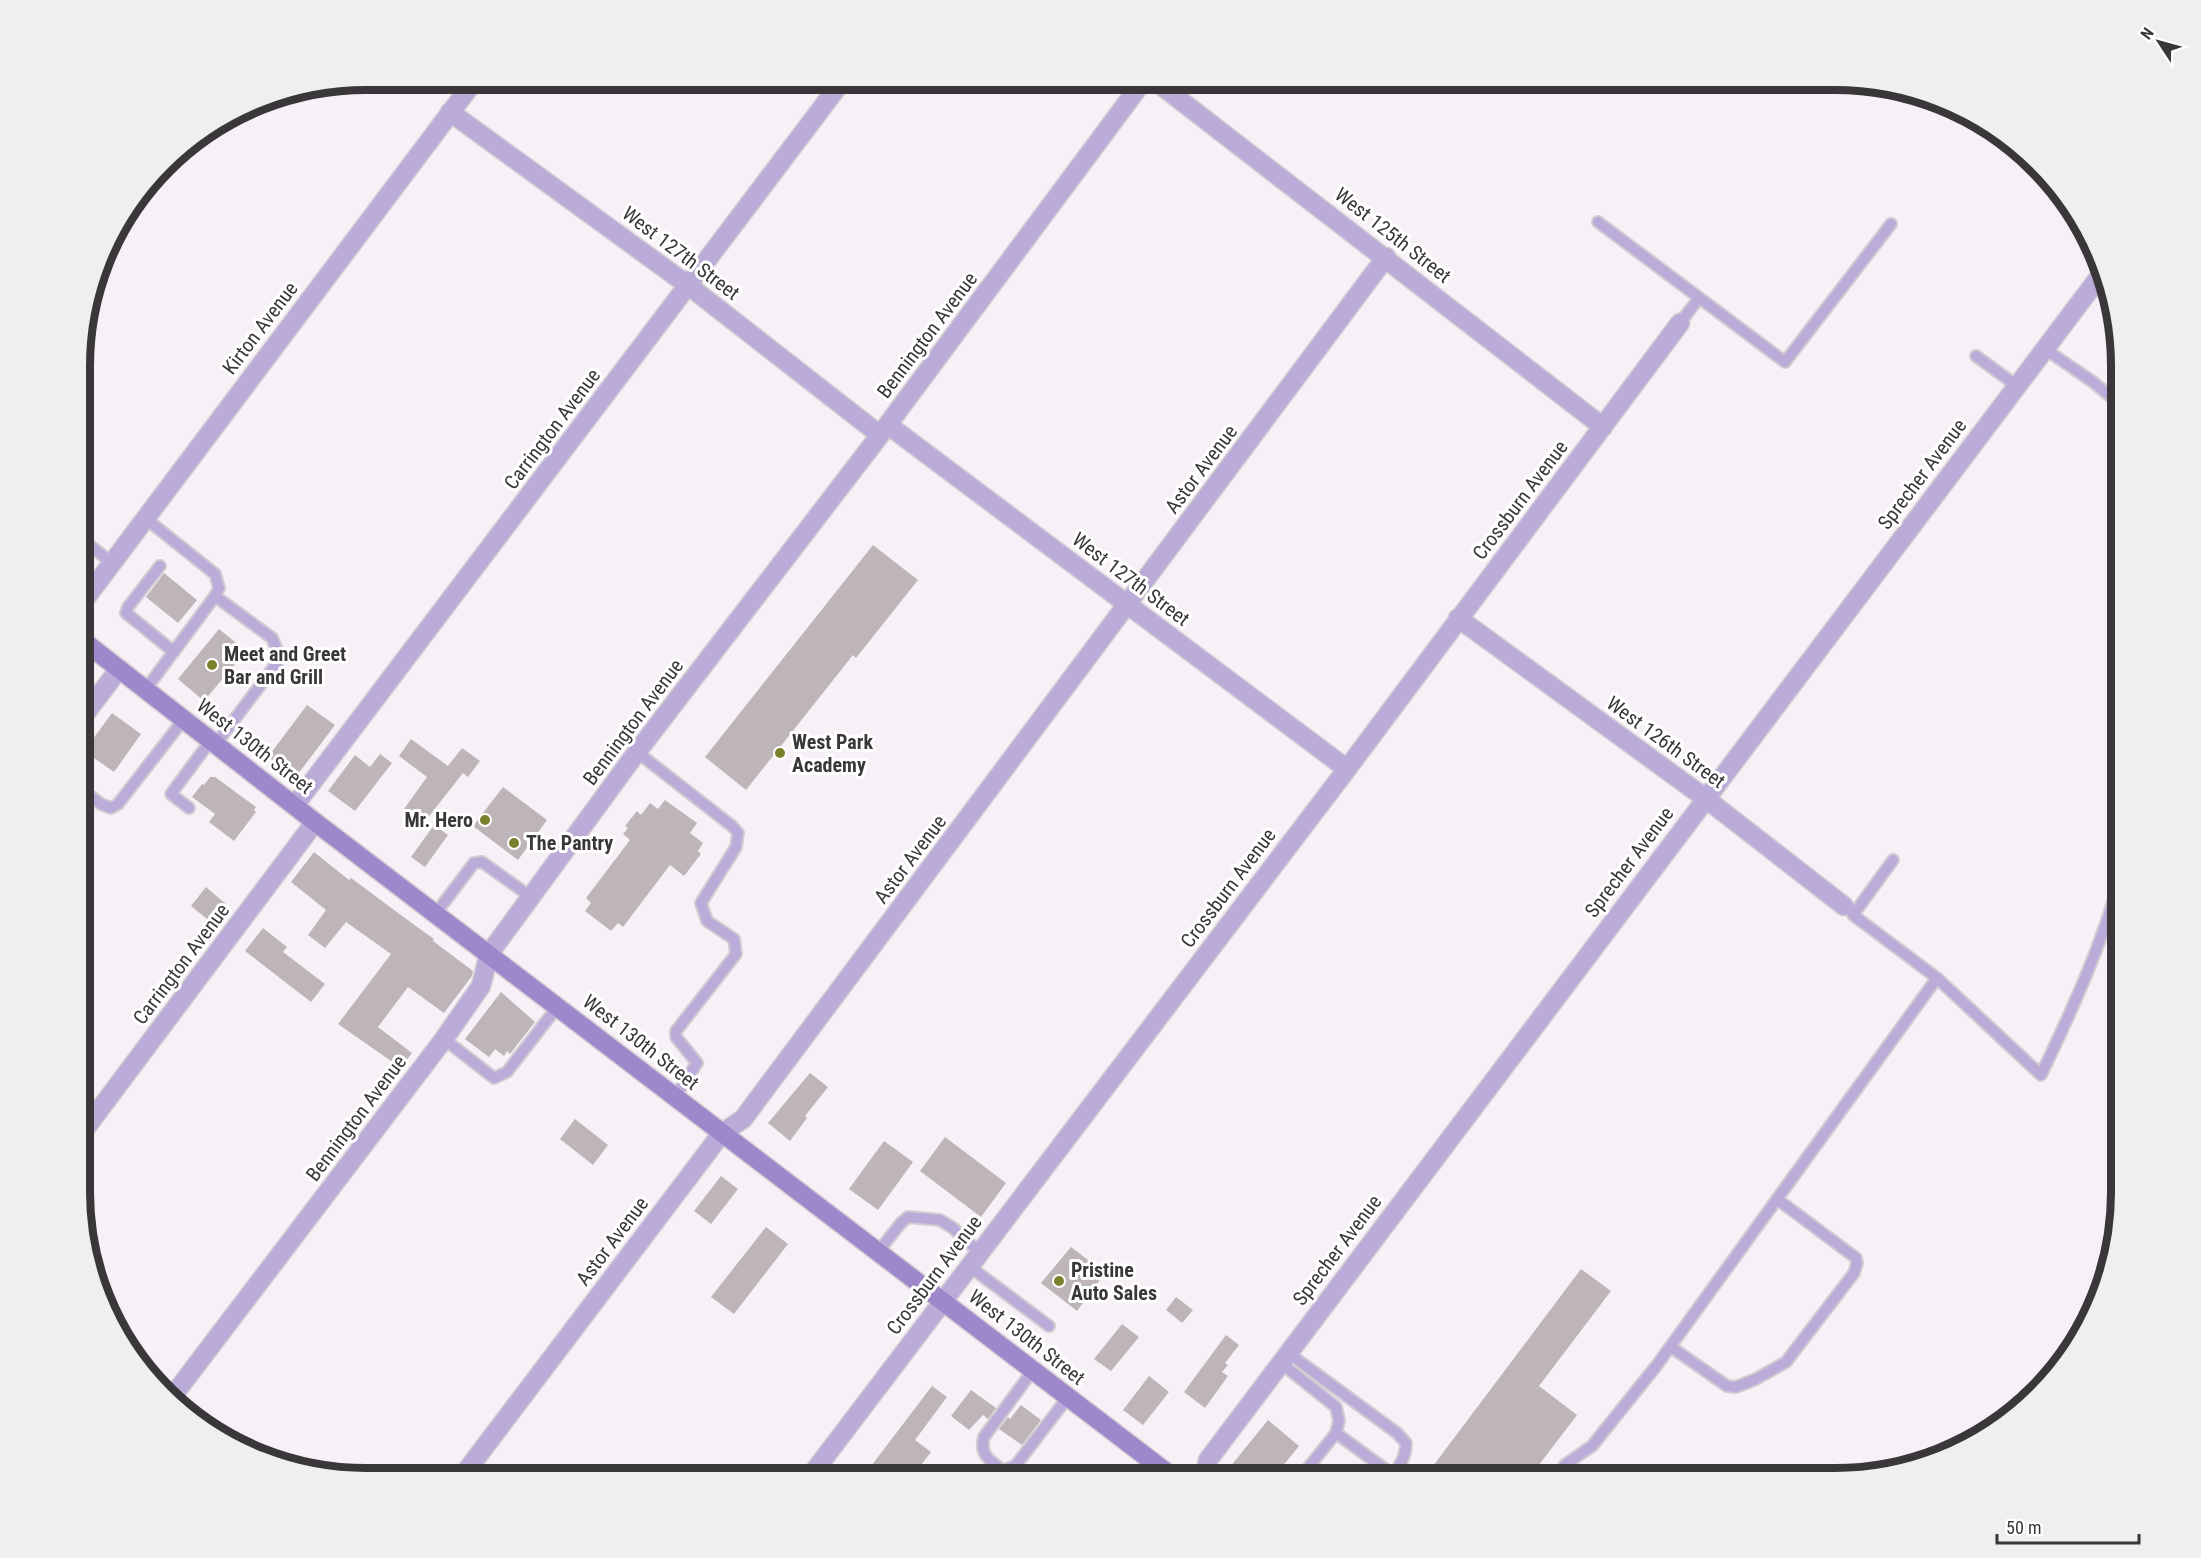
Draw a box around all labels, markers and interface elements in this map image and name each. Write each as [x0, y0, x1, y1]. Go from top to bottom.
north arrow [2129, 12, 2189, 72]
text: N [2137, 24, 2158, 43]
street label: West 125th Street [1330, 182, 1456, 288]
street label: West 127th Street [618, 201, 744, 305]
street label: Bennington Avenue [872, 267, 982, 403]
street label: Kirton Avenue [217, 277, 303, 379]
street label: Carrington Avenue [499, 364, 605, 494]
street label: Sprecher Avenue [1873, 414, 1971, 534]
street label: Astor Avenue [1160, 420, 1242, 518]
street label: Crossburn Avenue [1467, 436, 1573, 564]
street label: West 127th Street [1068, 527, 1194, 631]
place label: Meet and Greet Bar and Grill [224, 642, 346, 689]
street label: Bennington Avenue [578, 654, 688, 790]
marker: Meet and Greet Bar and Grill [205, 658, 219, 672]
street label: West 126th Street [1602, 691, 1730, 793]
street label: West 130th Street [192, 693, 318, 799]
place label: West Park Academy [792, 730, 873, 777]
marker: West Park Academy [773, 746, 787, 760]
street label: Sprecher Avenue [1580, 802, 1678, 922]
place label: Mr. Hero [404, 808, 473, 832]
street label: Astor Avenue [869, 810, 951, 908]
marker: Mr. Hero [478, 813, 492, 827]
street label: Crossburn Avenue [1175, 824, 1281, 952]
place label: The Pantry [526, 831, 613, 855]
marker: The Pantry [507, 836, 521, 850]
street label: Carrington Avenue [128, 899, 234, 1029]
street label: West 130th Street [578, 989, 704, 1095]
street label: Bennington Avenue [301, 1050, 411, 1186]
street label: Sprecher Avenue [1288, 1190, 1386, 1310]
street label: Astor Avenue [571, 1192, 653, 1290]
street label: Crossburn Avenue [881, 1211, 987, 1339]
place label: Pristine Auto Sales [1071, 1258, 1157, 1305]
marker: Pristine Auto Sales [1052, 1274, 1066, 1288]
street label: West 130th Street [964, 1284, 1090, 1390]
scale bar [1997, 1507, 2140, 1545]
text: 50 m [2006, 1517, 2041, 1538]

